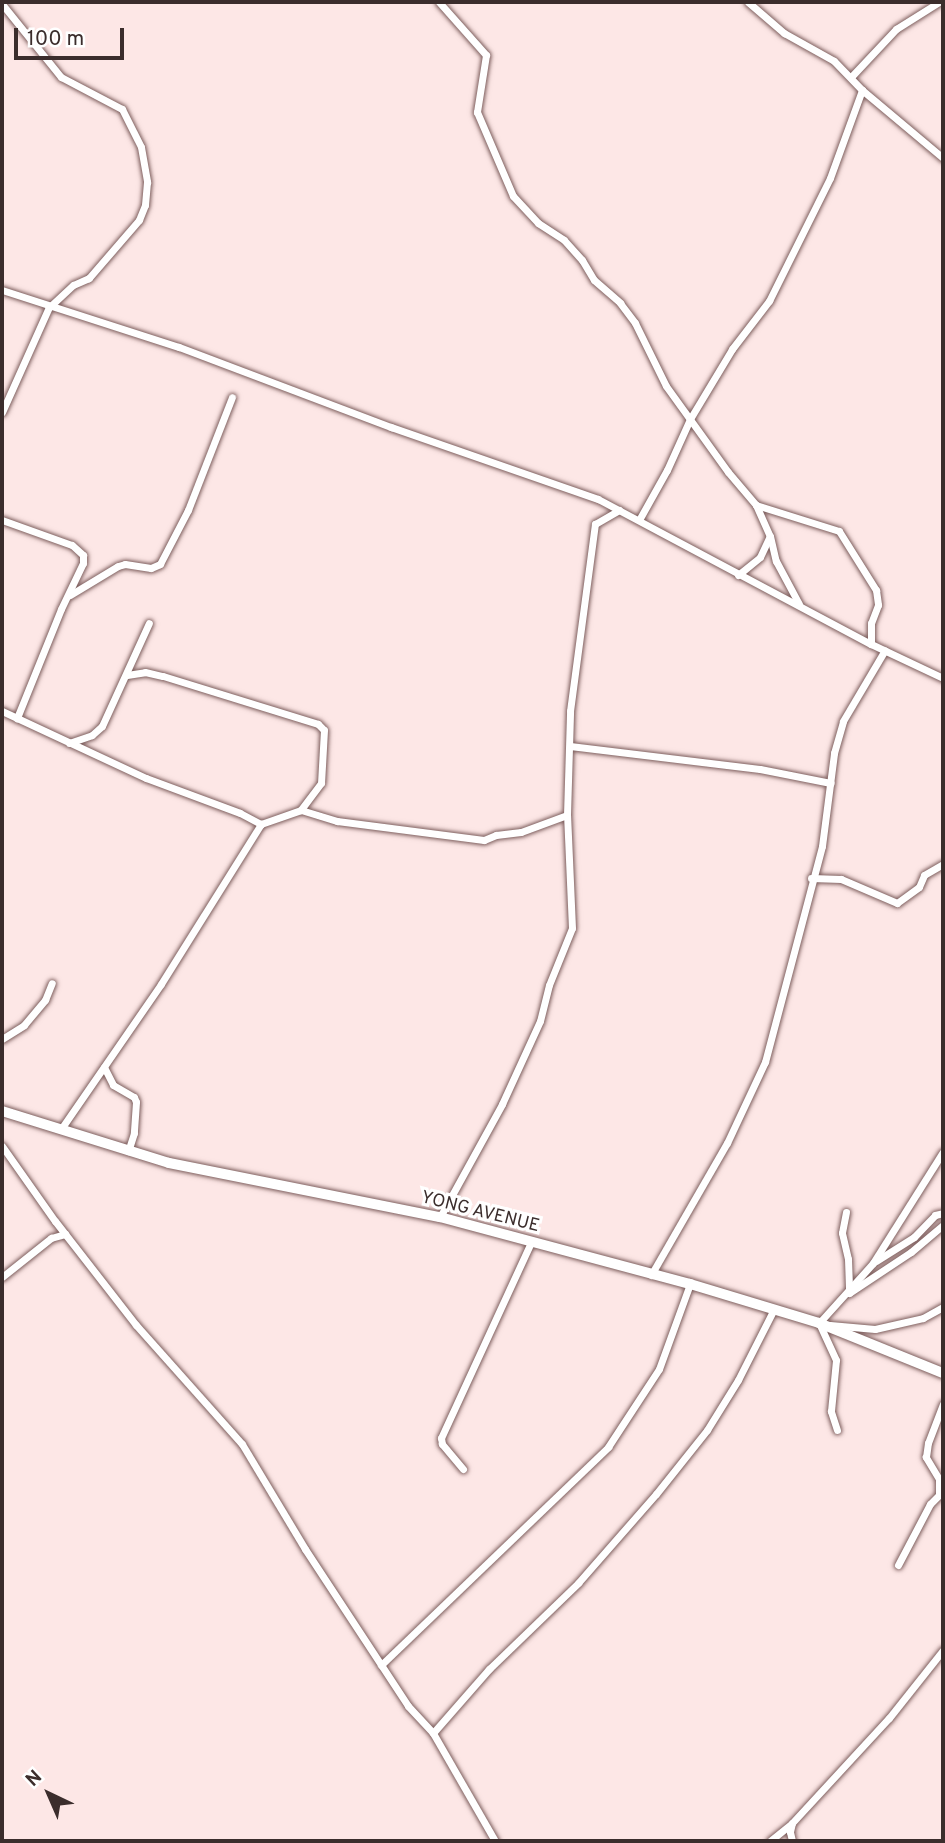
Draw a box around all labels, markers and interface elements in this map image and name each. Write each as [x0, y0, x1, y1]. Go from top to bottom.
scale bar [18, 14, 128, 58]
text: 100 m [27, 26, 84, 53]
street label: YONG AVENUE [418, 1188, 542, 1238]
north arrow [14, 1759, 84, 1829]
text: N [21, 1766, 48, 1792]

